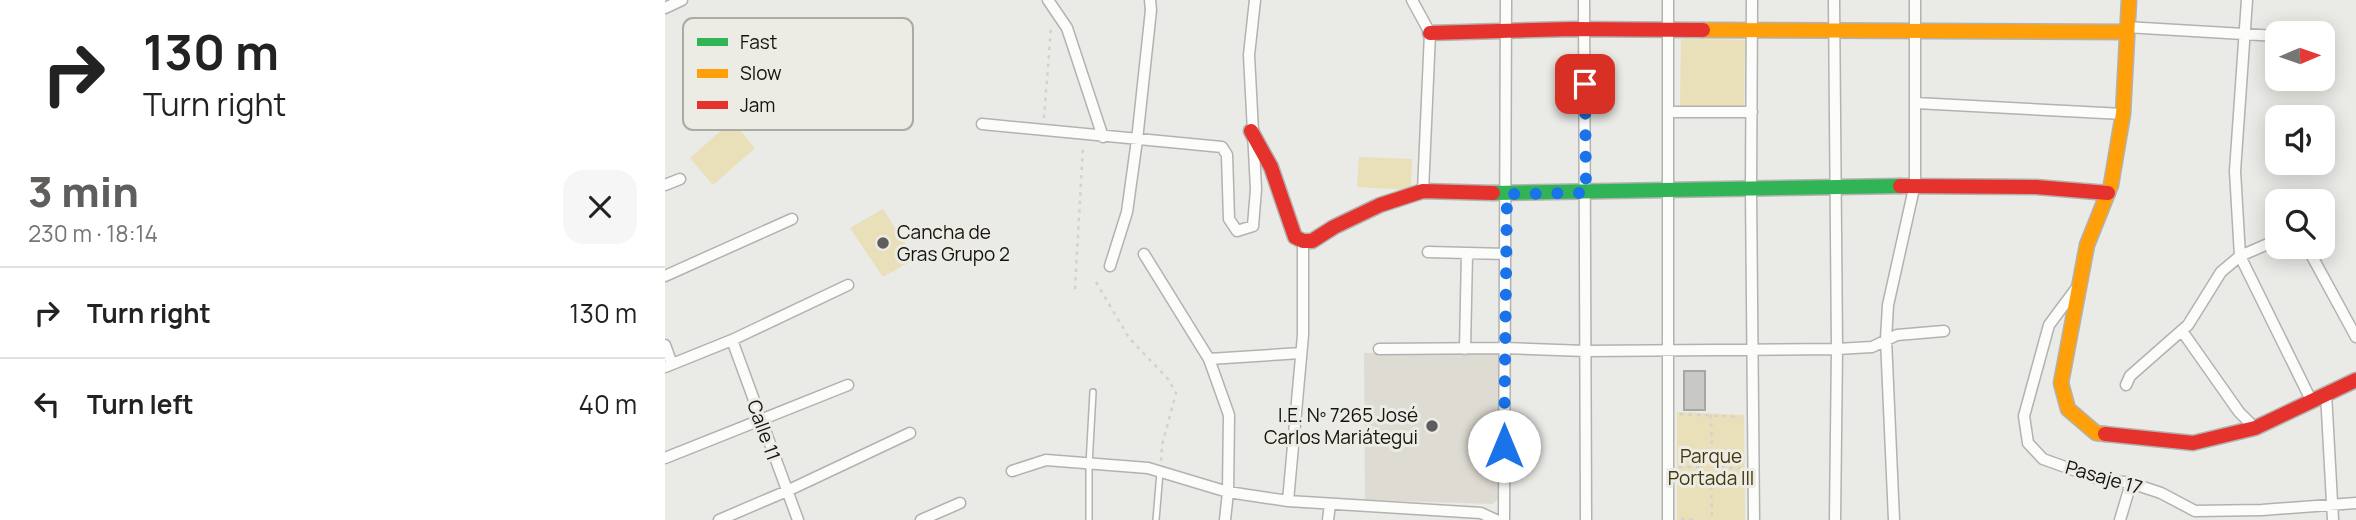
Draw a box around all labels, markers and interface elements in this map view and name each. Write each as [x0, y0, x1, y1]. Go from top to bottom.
text: 130 m [143, 18, 279, 85]
legend [683, 18, 913, 130]
north arrow [2265, 21, 2335, 91]
map controls [2265, 21, 2335, 259]
icon: right [28, 28, 119, 119]
text: Fast [740, 29, 777, 55]
pin [1555, 54, 1615, 114]
text: Slow [740, 60, 782, 86]
icon: arrive [1566, 65, 1604, 103]
text: Turn right [143, 82, 286, 126]
text: Jam [740, 92, 775, 118]
button: sound [2265, 105, 2335, 175]
text: 3 min [28, 162, 139, 220]
button: close [563, 170, 637, 244]
button: search [2265, 189, 2335, 259]
text: 230 m · 18:14 [28, 217, 158, 249]
place label: Cancha de Gras Grupo 2 [897, 219, 1010, 267]
marker: Cancha de Gras Grupo 2 [875, 235, 891, 251]
icon: right [28, 294, 66, 332]
text: Turn right [87, 295, 211, 331]
text: 130 m [569, 295, 637, 331]
icon: left [28, 385, 66, 423]
text: Turn left [87, 386, 194, 422]
text: 40 m [579, 386, 637, 422]
street label: Calle 11 [741, 396, 787, 464]
place label: I.E. Nº 7265 José Carlos Mariátegui [1264, 402, 1418, 450]
position arrow [1467, 409, 1541, 483]
marker: I.E. Nº 7265 José Carlos Mariátegui [1424, 418, 1440, 434]
park label: Parque Portada III [1668, 443, 1754, 491]
street label: Pasaje 17 [2063, 454, 2145, 500]

